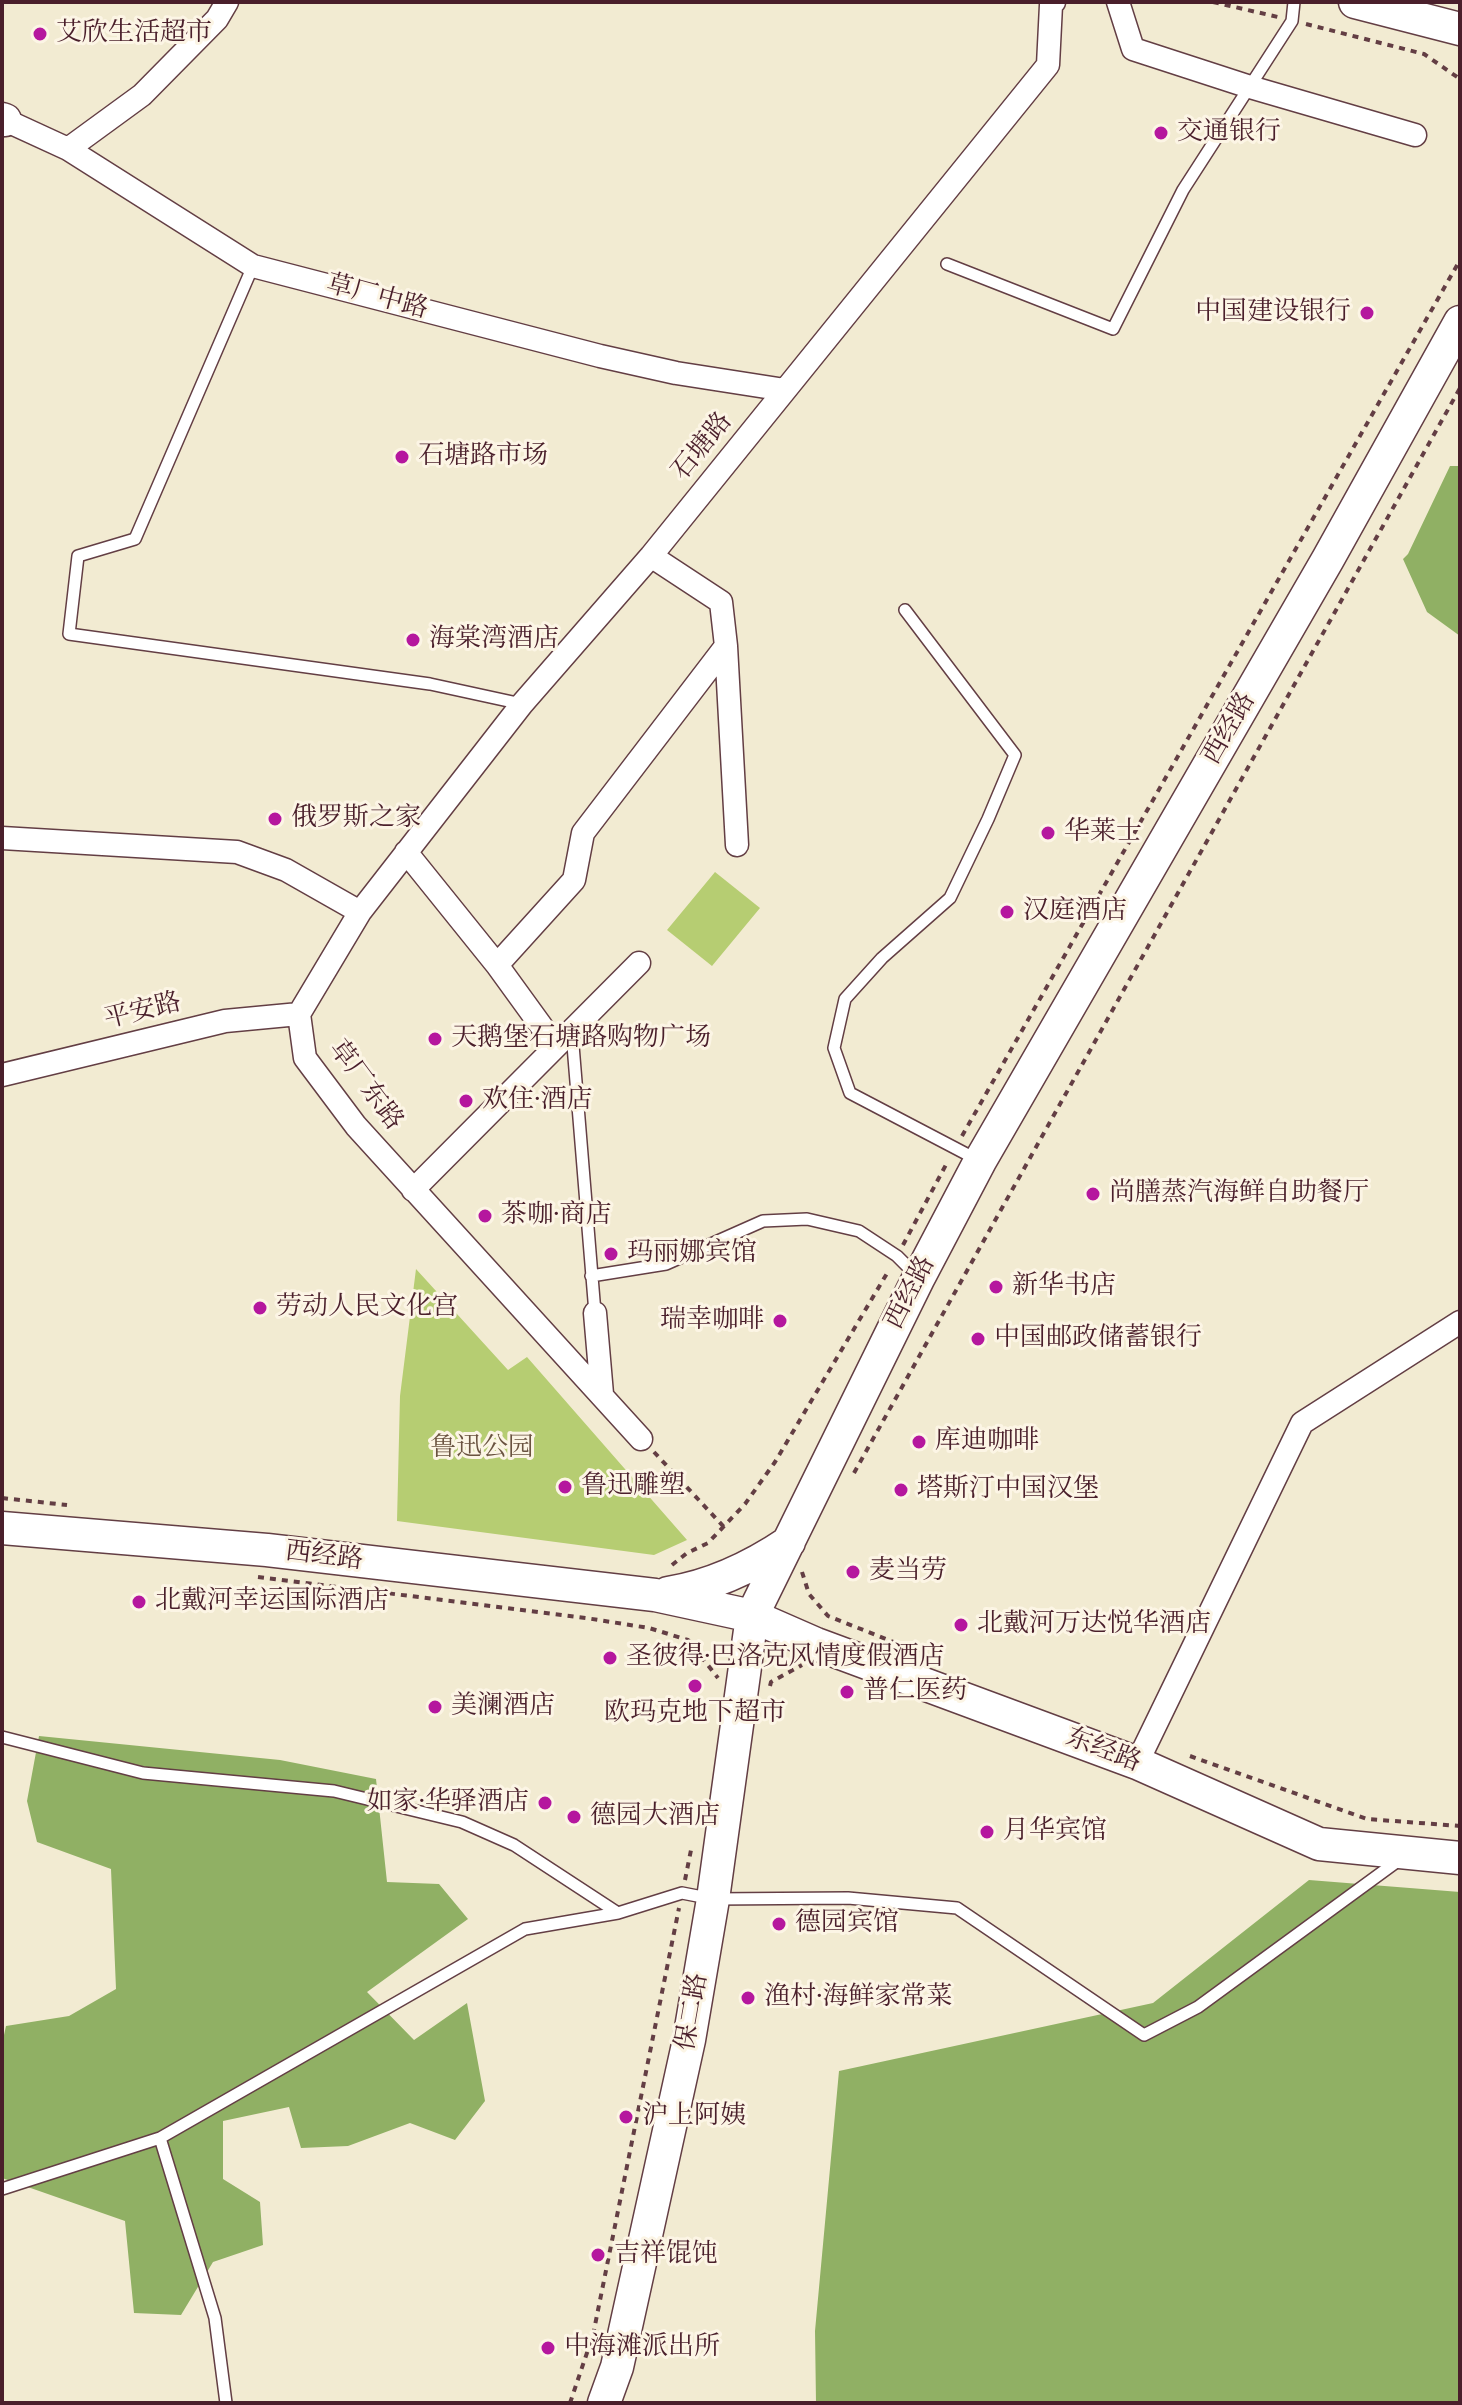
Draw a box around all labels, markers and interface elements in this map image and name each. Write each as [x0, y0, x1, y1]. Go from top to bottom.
place label: 艾欣生活超市 [56, 18, 212, 50]
marker: 艾欣生活超市 [31, 25, 49, 43]
place label: 交通银行 [1177, 117, 1281, 149]
marker: 交通银行 [1152, 124, 1170, 142]
street label: 草厂中路 [323, 269, 431, 327]
place label: 中国建设银行 [1195, 297, 1351, 329]
marker: 中国建设银行 [1358, 304, 1376, 322]
street label: 石塘路 [666, 407, 740, 487]
place label: 石塘路市场 [418, 441, 548, 473]
marker: 石塘路市场 [393, 448, 411, 466]
place label: 海棠湾酒店 [429, 624, 559, 656]
marker: 海棠湾酒店 [404, 631, 422, 649]
street label: 西经路 [1197, 687, 1263, 771]
place label: 俄罗斯之家 [291, 803, 421, 835]
marker: 俄罗斯之家 [266, 810, 284, 828]
place label: 华莱士 [1064, 817, 1142, 849]
marker: 华莱士 [1039, 824, 1057, 842]
place label: 汉庭酒店 [1023, 896, 1127, 928]
marker: 汉庭酒店 [998, 903, 1016, 921]
street label: 平安路 [101, 987, 185, 1037]
place label: 天鹅堡石塘路购物广场 [451, 1023, 711, 1055]
marker: 天鹅堡石塘路购物广场 [426, 1030, 444, 1048]
street label: 草厂东路 [321, 1035, 409, 1137]
place label: 欢住·酒店 [482, 1085, 593, 1117]
marker: 欢住·酒店 [457, 1092, 475, 1110]
place label: 尚膳蒸汽海鲜自助餐厅 [1109, 1178, 1369, 1210]
marker: 尚膳蒸汽海鲜自助餐厅 [1084, 1185, 1102, 1203]
place label: 茶咖·商店 [501, 1200, 612, 1232]
marker: 茶咖·商店 [476, 1207, 494, 1225]
place label: 玛丽娜宾馆 [627, 1238, 757, 1270]
marker: 玛丽娜宾馆 [602, 1245, 620, 1263]
street label: 西经路 [879, 1251, 943, 1335]
place label: 新华书店 [1012, 1271, 1116, 1303]
marker: 新华书店 [987, 1278, 1005, 1296]
place label: 劳动人民文化宫 [276, 1292, 458, 1324]
marker: 劳动人民文化宫 [251, 1299, 269, 1317]
place label: 瑞幸咖啡 [660, 1305, 764, 1337]
marker: 瑞幸咖啡 [771, 1312, 789, 1330]
place label: 中国邮政储蓄银行 [994, 1323, 1202, 1355]
marker: 中国邮政储蓄银行 [969, 1330, 987, 1348]
place label: 库迪咖啡 [935, 1426, 1039, 1458]
park label: 鲁迅公园 [430, 1433, 534, 1465]
marker: 库迪咖啡 [910, 1433, 928, 1451]
place label: 鲁迅雕塑 [581, 1471, 685, 1503]
place label: 塔斯汀中国汉堡 [917, 1474, 1099, 1506]
marker: 鲁迅雕塑 [556, 1478, 574, 1496]
marker: 塔斯汀中国汉堡 [892, 1481, 910, 1499]
street label: 西经路 [283, 1537, 365, 1577]
place label: 麦当劳 [869, 1556, 947, 1588]
marker: 麦当劳 [844, 1563, 862, 1581]
place label: 北戴河幸运国际酒店 [155, 1586, 389, 1618]
marker: 北戴河幸运国际酒店 [130, 1593, 148, 1611]
place label: 北戴河万达悦华酒店 [977, 1609, 1211, 1641]
marker: 北戴河万达悦华酒店 [952, 1616, 970, 1634]
place label: 圣彼得·巴洛克风情度假酒店 [626, 1642, 945, 1674]
marker: 圣彼得·巴洛克风情度假酒店 [601, 1649, 619, 1667]
place label: 普仁医药 [863, 1676, 967, 1708]
marker: 欧玛克地下超市 [686, 1677, 704, 1695]
marker: 普仁医药 [838, 1683, 856, 1701]
place label: 美澜酒店 [451, 1691, 555, 1723]
marker: 美澜酒店 [426, 1698, 444, 1716]
place label: 欧玛克地下超市 [604, 1698, 786, 1730]
street label: 东经路 [1061, 1722, 1145, 1780]
place label: 如家·华驿酒店 [366, 1787, 529, 1819]
marker: 如家·华驿酒店 [536, 1794, 554, 1812]
place label: 德园大酒店 [590, 1801, 720, 1833]
marker: 德园大酒店 [565, 1808, 583, 1826]
place label: 月华宾馆 [1003, 1816, 1107, 1848]
marker: 月华宾馆 [978, 1823, 996, 1841]
place label: 德园宾馆 [795, 1908, 899, 1940]
marker: 德园宾馆 [770, 1915, 788, 1933]
street label: 保二路 [671, 1971, 715, 2053]
place label: 渔村·海鲜家常菜 [764, 1982, 953, 2014]
marker: 渔村·海鲜家常菜 [739, 1989, 757, 2007]
place label: 沪上阿姨 [642, 2101, 746, 2133]
marker: 沪上阿姨 [617, 2108, 635, 2126]
place label: 吉祥馄饨 [614, 2239, 718, 2271]
marker: 吉祥馄饨 [589, 2246, 607, 2264]
place label: 中海滩派出所 [564, 2332, 720, 2364]
marker: 中海滩派出所 [539, 2339, 557, 2357]

